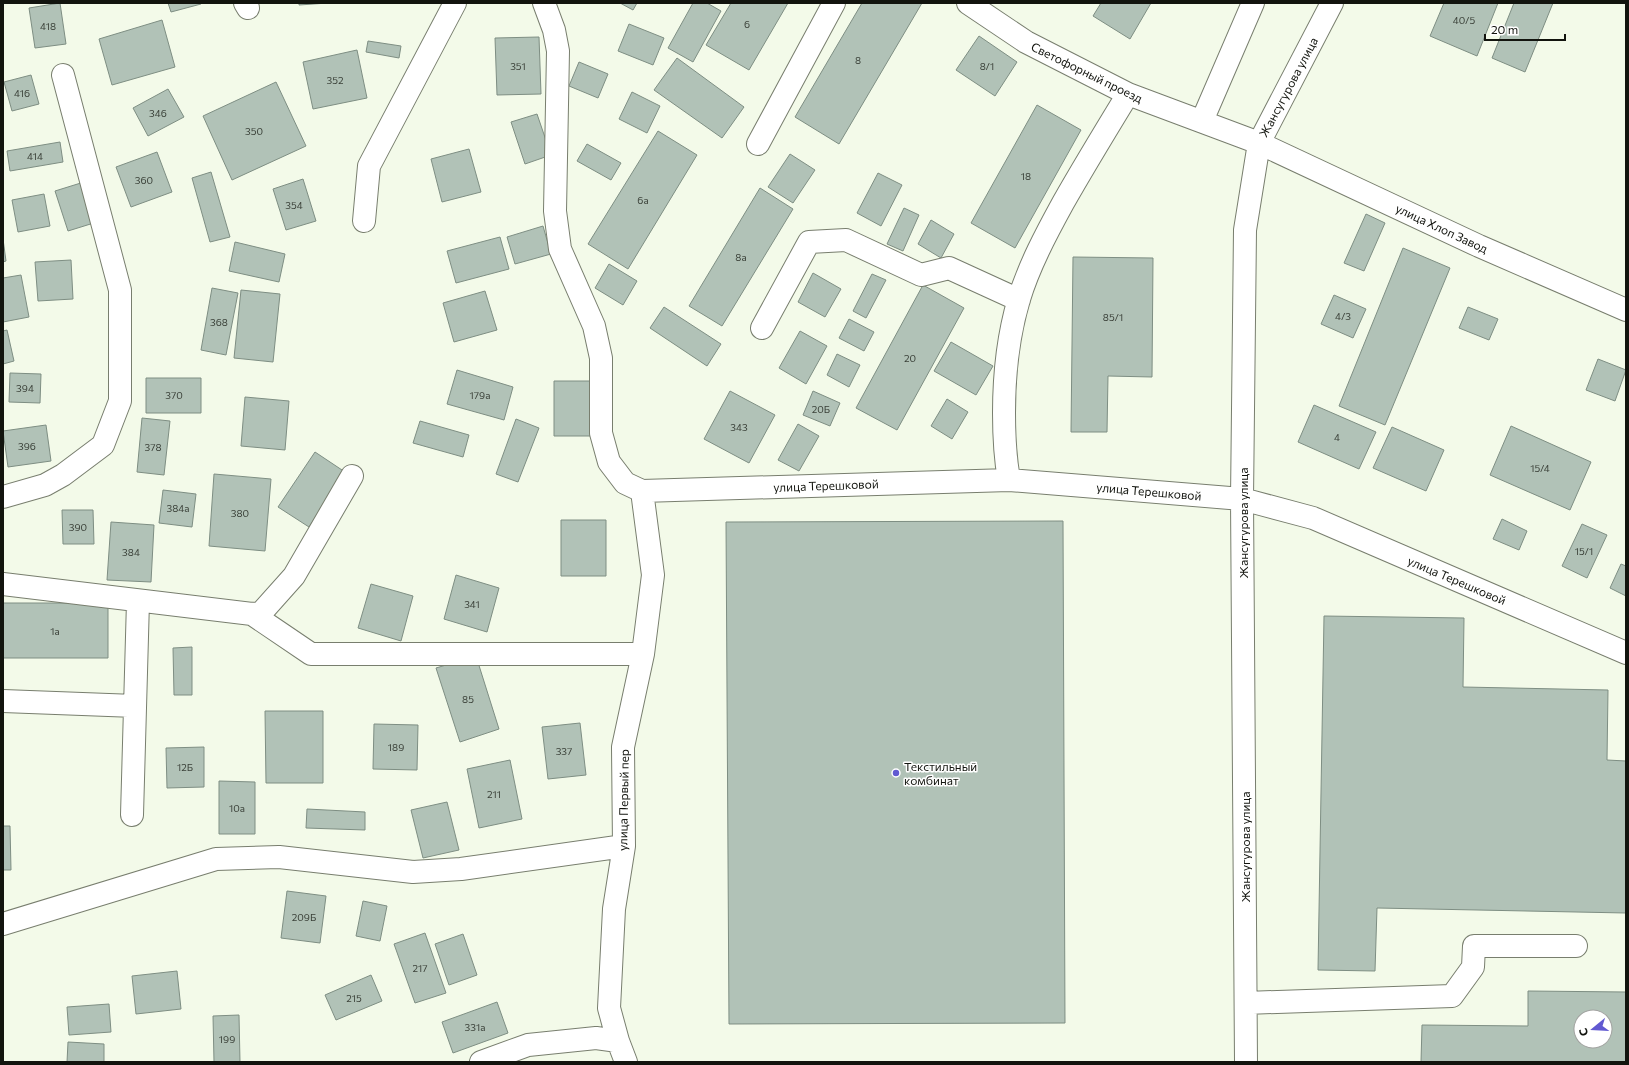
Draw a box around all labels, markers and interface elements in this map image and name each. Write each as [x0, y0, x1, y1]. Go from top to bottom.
house number: 40/5 [1453, 14, 1476, 26]
scale bar [1485, 16, 1565, 42]
house number: 6 [744, 18, 750, 30]
house number: 418 [40, 20, 56, 32]
text: 20 m [1491, 22, 1518, 36]
street label: Жансугурова улица [1256, 35, 1320, 139]
street label: Светофорный проезд [1029, 39, 1145, 105]
house number: 8 [855, 54, 861, 66]
house number: 351 [510, 60, 526, 72]
house number: 8/1 [980, 60, 994, 72]
house number: 352 [327, 74, 344, 86]
house number: 416 [14, 87, 30, 99]
house number: 346 [149, 107, 167, 119]
house number: 350 [245, 125, 263, 137]
house number: 414 [27, 150, 43, 162]
house number: 18 [1021, 170, 1031, 182]
house number: 360 [135, 174, 153, 186]
house number: 6а [637, 194, 649, 206]
house number: 354 [285, 199, 303, 211]
street label: улица Хлоп Завод [1394, 201, 1490, 255]
house number: 8а [735, 251, 747, 263]
house number: 4/3 [1335, 310, 1351, 322]
house number: 85/1 [1103, 311, 1123, 323]
house number: 368 [210, 316, 228, 328]
house number: 20 [904, 352, 916, 364]
house number: 394 [16, 382, 34, 394]
house number: 370 [165, 389, 183, 401]
house number: 179а [470, 389, 490, 401]
house number: 20Б [812, 403, 830, 415]
house number: 343 [730, 421, 748, 433]
house number: 4 [1334, 431, 1340, 443]
house number: 396 [18, 440, 36, 452]
house number: 378 [145, 441, 162, 453]
house number: 15/4 [1530, 462, 1550, 474]
street label: Жансугурова улица [1236, 468, 1250, 578]
street label: улица Терешковой [773, 476, 879, 494]
street label: улица Терешковой [1096, 479, 1202, 503]
house number: 384а [167, 502, 189, 514]
house number: 380 [231, 507, 249, 519]
house number: 390 [69, 521, 87, 533]
house number: 15/1 [1575, 545, 1593, 557]
house number: 384 [122, 546, 140, 558]
street label: улица Терешковой [1406, 553, 1508, 607]
house number: 341 [464, 598, 480, 610]
house number: 1а [50, 625, 60, 637]
house number: 85 [462, 693, 474, 705]
house number: 189 [388, 741, 404, 753]
house number: 337 [556, 745, 572, 757]
street label: улица Первый пер [615, 749, 631, 851]
place label: Текстильный комбинат [904, 759, 977, 787]
house number: 12Б [177, 761, 193, 773]
marker: Текстильный комбинат [891, 768, 901, 778]
house number: 211 [487, 788, 501, 800]
street label: Жансугурова улица [1238, 792, 1252, 902]
house number: 10а [229, 802, 245, 814]
house number: 209Б [292, 911, 316, 923]
house number: 217 [412, 962, 428, 974]
house number: 215 [346, 992, 362, 1004]
north arrow [1573, 1009, 1613, 1049]
house number: 331а [465, 1021, 485, 1033]
text: С [1576, 1026, 1590, 1038]
house number: 199 [219, 1033, 235, 1045]

